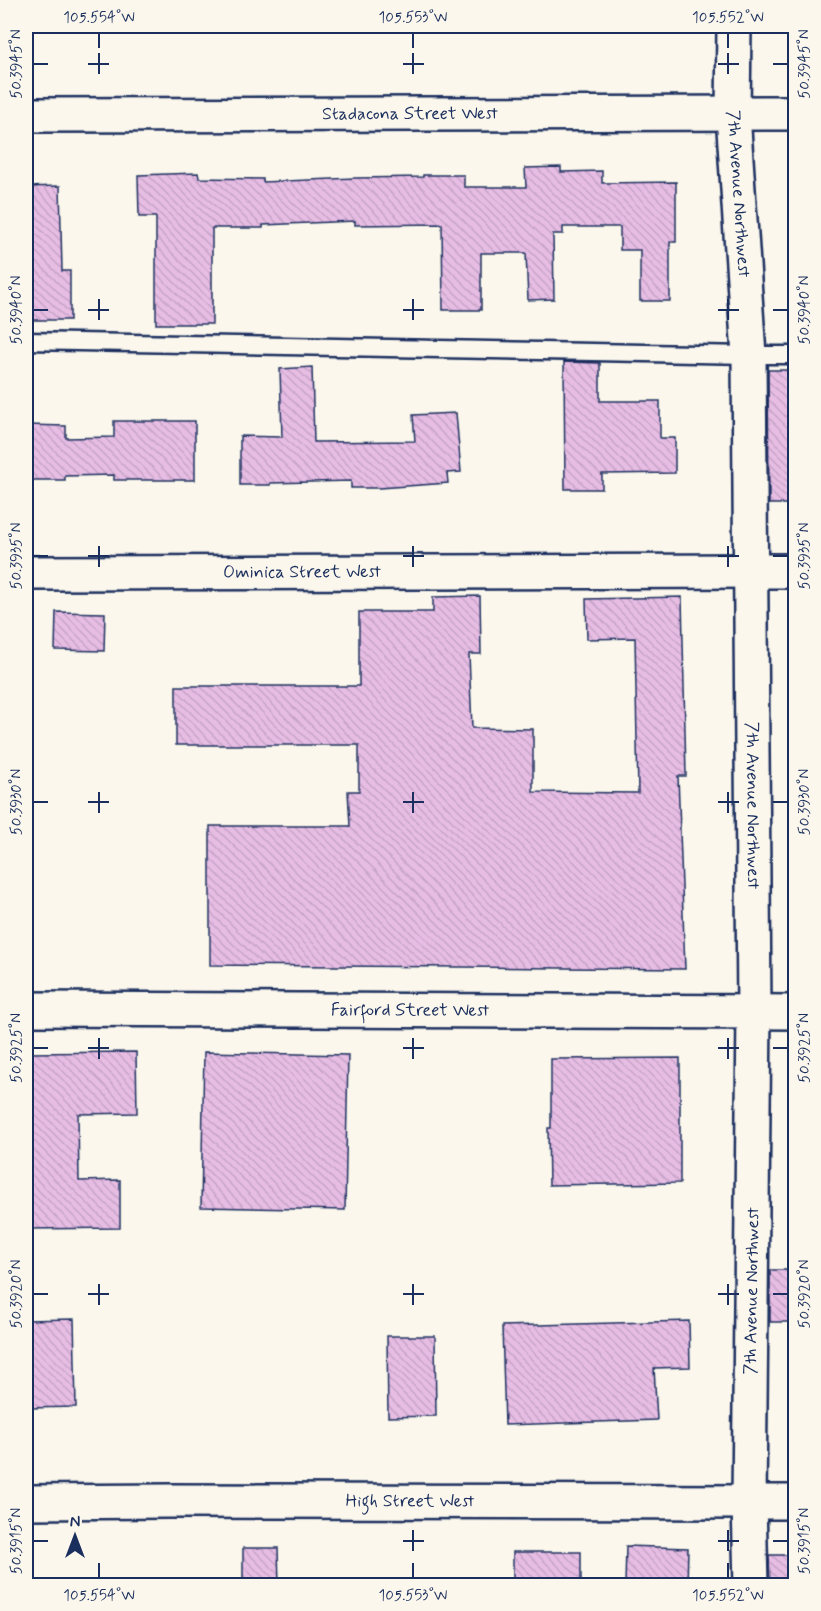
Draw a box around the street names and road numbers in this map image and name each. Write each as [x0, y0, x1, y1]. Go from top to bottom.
street label: Stadacona Street West [322, 102, 498, 126]
street label: 7th Avenue Northwest [721, 109, 756, 279]
street label: Ominica Street West [223, 560, 381, 584]
street label: 7th Avenue Northwest [740, 722, 765, 890]
street label: Fairford Street West [331, 998, 490, 1024]
street label: 7th Avenue Northwest [739, 1207, 765, 1375]
street label: High Street West [346, 1489, 475, 1515]

